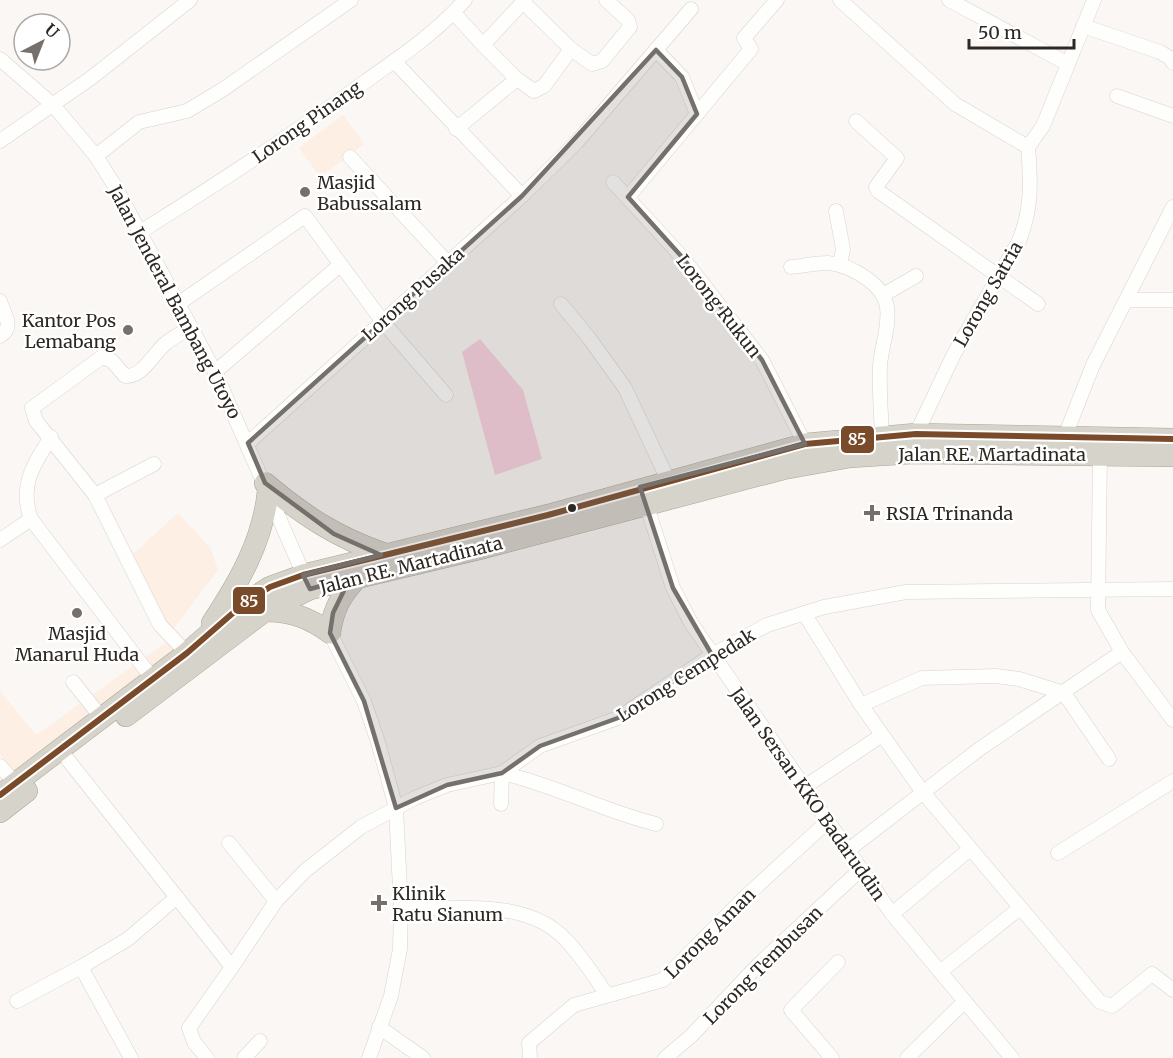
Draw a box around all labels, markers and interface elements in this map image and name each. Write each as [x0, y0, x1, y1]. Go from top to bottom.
north arrow [12, 12, 72, 72]
scale bar [969, 12, 1074, 50]
text: U [41, 19, 63, 42]
text: 50 m [978, 21, 1022, 44]
street label: Lorong Pinang [248, 76, 366, 168]
place label: Masjid Babussalam [317, 171, 422, 215]
street label: Jalan Jenderal Bambang Utoyo [103, 181, 246, 423]
marker: Masjid Babussalam [298, 185, 312, 199]
street label: Lorong Satria [949, 237, 1028, 351]
street label: Lorong Pusaka [357, 242, 469, 346]
street label: Lorong Rukun [672, 250, 766, 362]
place label: Kantor Pos Lemabang [22, 309, 116, 353]
marker: Kantor Pos Lemabang [121, 323, 135, 337]
line badge: 85 [840, 425, 875, 454]
text: 85 [848, 429, 866, 449]
street label: Jalan RE. Martadinata [897, 443, 1086, 466]
unlabelled marker [566, 502, 578, 514]
place label: RSIA Trinanda [886, 502, 1014, 525]
marker: RSIA Trinanda [863, 504, 881, 522]
street label: Jalan RE. Martadinata [316, 531, 505, 599]
line badge: 85 [232, 586, 266, 615]
text: 85 [240, 591, 258, 611]
marker: Masjid Manarul Huda [70, 606, 84, 620]
place label: Masjid Manarul Huda [15, 622, 139, 666]
street label: Lorong Cempedak [613, 623, 760, 727]
street label: Jalan Sersan KKO Badaruddin [725, 682, 891, 905]
place label: Klinik Ratu Sianum [392, 882, 503, 926]
street label: Lorong Aman [660, 883, 760, 983]
marker: Klinik Ratu Sianum [370, 894, 388, 912]
street label: Lorong Tembusan [699, 901, 827, 1029]

